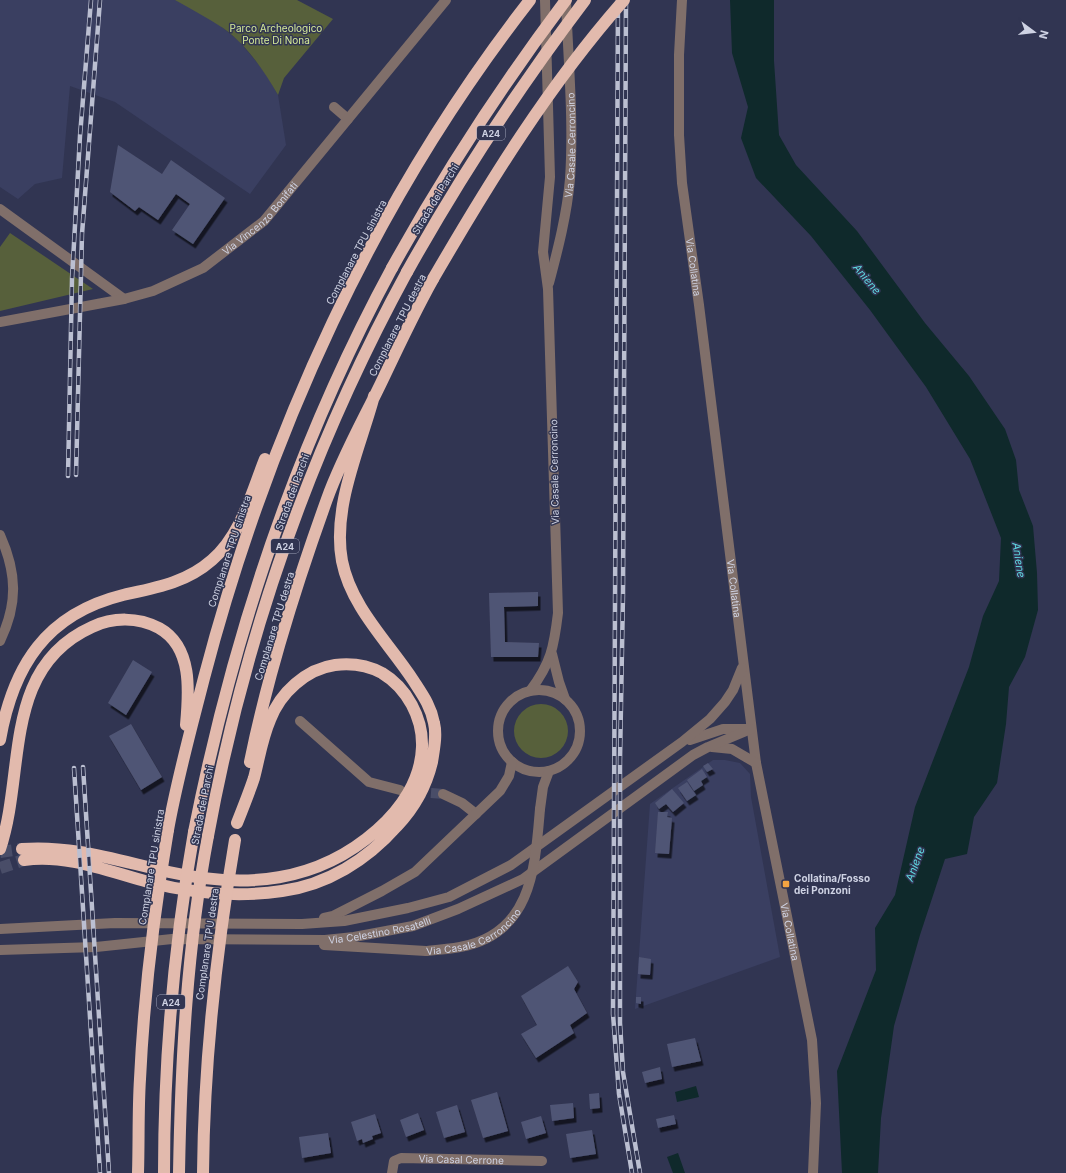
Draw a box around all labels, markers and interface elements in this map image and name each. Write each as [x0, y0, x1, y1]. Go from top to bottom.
north arrow [1014, 12, 1054, 52]
park label: Parco Archeologico Ponte Di Nona [230, 22, 322, 46]
text: N [1036, 29, 1052, 40]
street label: Via Casale Cerroncino [562, 92, 577, 199]
road number: A24 [477, 126, 505, 140]
street label: Strada dei Parchi [409, 161, 461, 237]
street label: Via Vincenzo Bonifati [220, 179, 300, 257]
street label: Complanare TPU sinistra [323, 198, 389, 306]
street label: Via Collatina [684, 237, 704, 297]
water label: Aniene [849, 260, 884, 297]
street label: Complanare TPU destra [366, 272, 428, 378]
street label: Via Casale Cerroncino [547, 419, 561, 525]
street label: Strada dei Parchi [273, 452, 311, 532]
street label: Complanare TPU sinistra [205, 493, 253, 609]
road number: A24 [271, 539, 299, 553]
water label: Aniene [1009, 540, 1029, 579]
street label: Via Collatina [725, 559, 744, 618]
street label: Complanare TPU destra [252, 570, 296, 682]
street label: Strada dei Parchi [188, 764, 216, 846]
street label: Complanare TPU sinistra [136, 808, 166, 926]
water label: Aniene [902, 845, 928, 884]
place label: Collatina/Fosso dei Ponzoni [794, 872, 870, 896]
marker: Collatina/Fosso dei Ponzoni [781, 879, 791, 889]
street label: Complanare TPU destra [193, 887, 221, 1001]
street label: Via Collatina [778, 902, 802, 962]
street label: Via Casale Cerroncino [426, 906, 523, 957]
street label: Via Celestino Rosatelli [328, 914, 432, 946]
road number: A24 [157, 995, 185, 1009]
street label: Via Casal Cerrone [418, 1152, 504, 1166]

